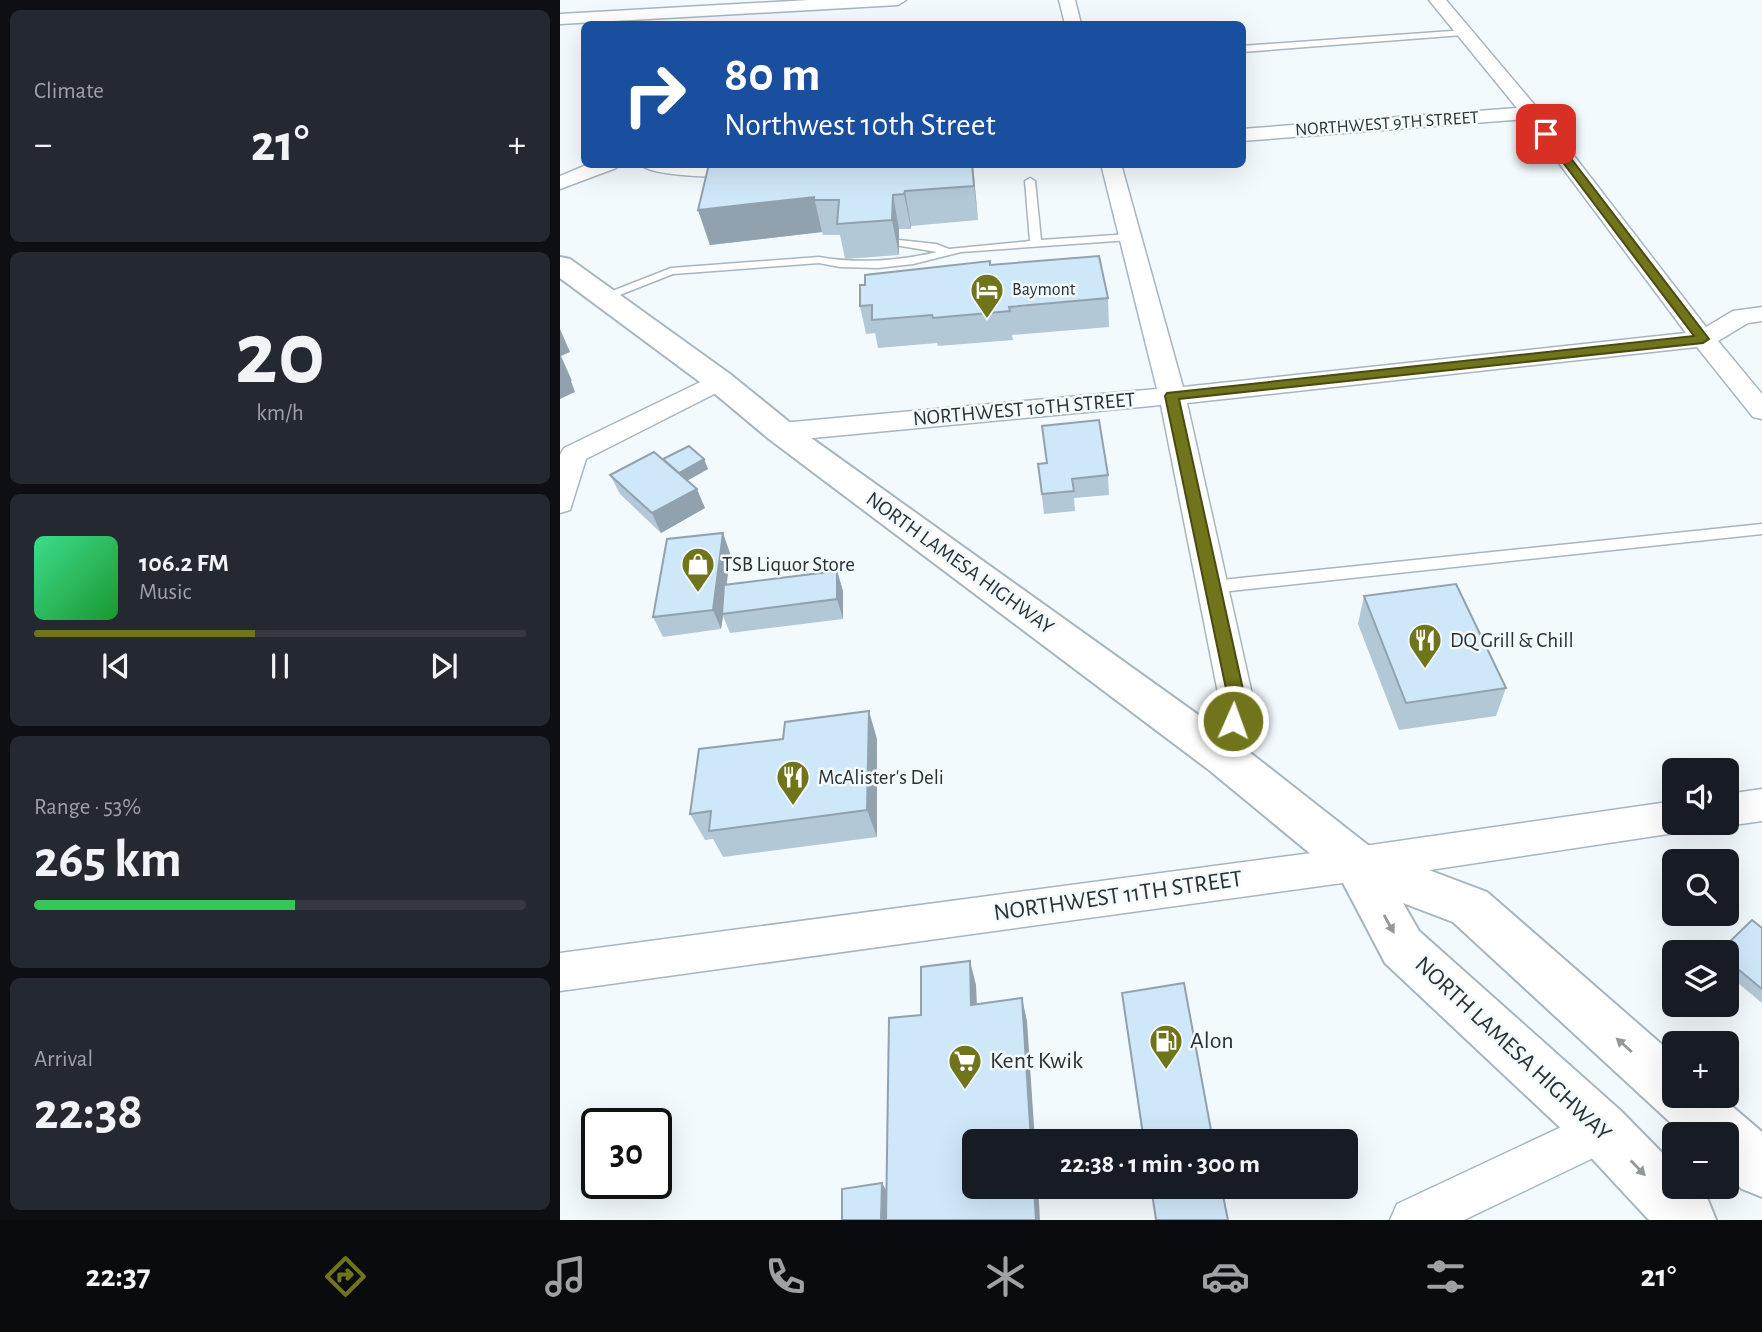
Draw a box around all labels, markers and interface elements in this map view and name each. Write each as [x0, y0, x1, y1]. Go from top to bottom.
icon: right [609, 49, 700, 140]
text: 80 m [724, 51, 821, 100]
text: Climate [34, 80, 104, 103]
pin [1516, 104, 1576, 164]
text: Northwest 10th Street [724, 109, 996, 141]
street label: NORTHWEST 9TH STREET [1295, 109, 1480, 139]
icon: arrive [1527, 115, 1565, 153]
text: 21° [251, 118, 309, 170]
text: − [34, 126, 52, 164]
text: + [508, 126, 526, 164]
hotel icon: Baymont [968, 271, 1006, 320]
place label: Baymont [1012, 281, 1076, 299]
text: 20 [235, 309, 325, 400]
street label: NORTHWEST 10TH STREET [912, 389, 1136, 429]
text: km/h [256, 402, 304, 425]
street label: NORTH LAMESA HIGHWAY [862, 488, 1058, 638]
shop icon: TSB Liquor Store [679, 545, 717, 594]
text: 106.2 FM [139, 550, 229, 576]
place label: TSB Liquor Store [722, 554, 855, 575]
text: Music [139, 581, 191, 604]
restaurant icon: DQ Grill & Chill [1406, 621, 1444, 670]
place label: DQ Grill & Chill [1450, 630, 1574, 651]
icon: previous [97, 647, 135, 685]
icon: pause [261, 647, 299, 685]
icon: next [425, 647, 463, 685]
position arrow [1196, 684, 1270, 758]
restaurant icon: McAlister's Deli [774, 758, 812, 807]
map controls [1662, 758, 1739, 1199]
button: sound [1662, 758, 1739, 835]
place label: McAlister's Deli [818, 767, 944, 788]
text: Range · 53% [34, 796, 141, 819]
text: 265 km [34, 834, 182, 886]
button: search [1662, 849, 1739, 926]
street label: NORTHWEST 11TH STREET [992, 867, 1244, 925]
one-way arrow [1383, 914, 1395, 934]
button: layers [1662, 940, 1739, 1017]
street label: NORTH LAMESA HIGHWAY [1410, 952, 1616, 1146]
fuel station icon: Alon [1147, 1022, 1185, 1071]
place label: Alon [1190, 1029, 1234, 1053]
button: + [1662, 1031, 1739, 1108]
one-way arrow [1615, 1037, 1633, 1053]
supermarket icon: Kent Kwik [946, 1042, 984, 1091]
text: Arrival [34, 1048, 93, 1071]
place label: Kent Kwik [990, 1049, 1083, 1073]
text: 22:38 [34, 1086, 143, 1138]
speed limit sign: 30 [581, 1108, 672, 1199]
button: − [1662, 1122, 1739, 1199]
text: 22:38 · 1 min · 300 m [1060, 1151, 1260, 1177]
one-way arrow [1630, 1159, 1646, 1176]
icon: directions [321, 1252, 370, 1301]
icon: music [541, 1252, 590, 1301]
icon: phone [761, 1252, 810, 1301]
icon: climate [981, 1252, 1030, 1301]
icon: car [1201, 1252, 1250, 1301]
icon: filters [1421, 1252, 1470, 1301]
text: 22:37 [85, 1260, 151, 1292]
text: 21° [1641, 1260, 1677, 1292]

